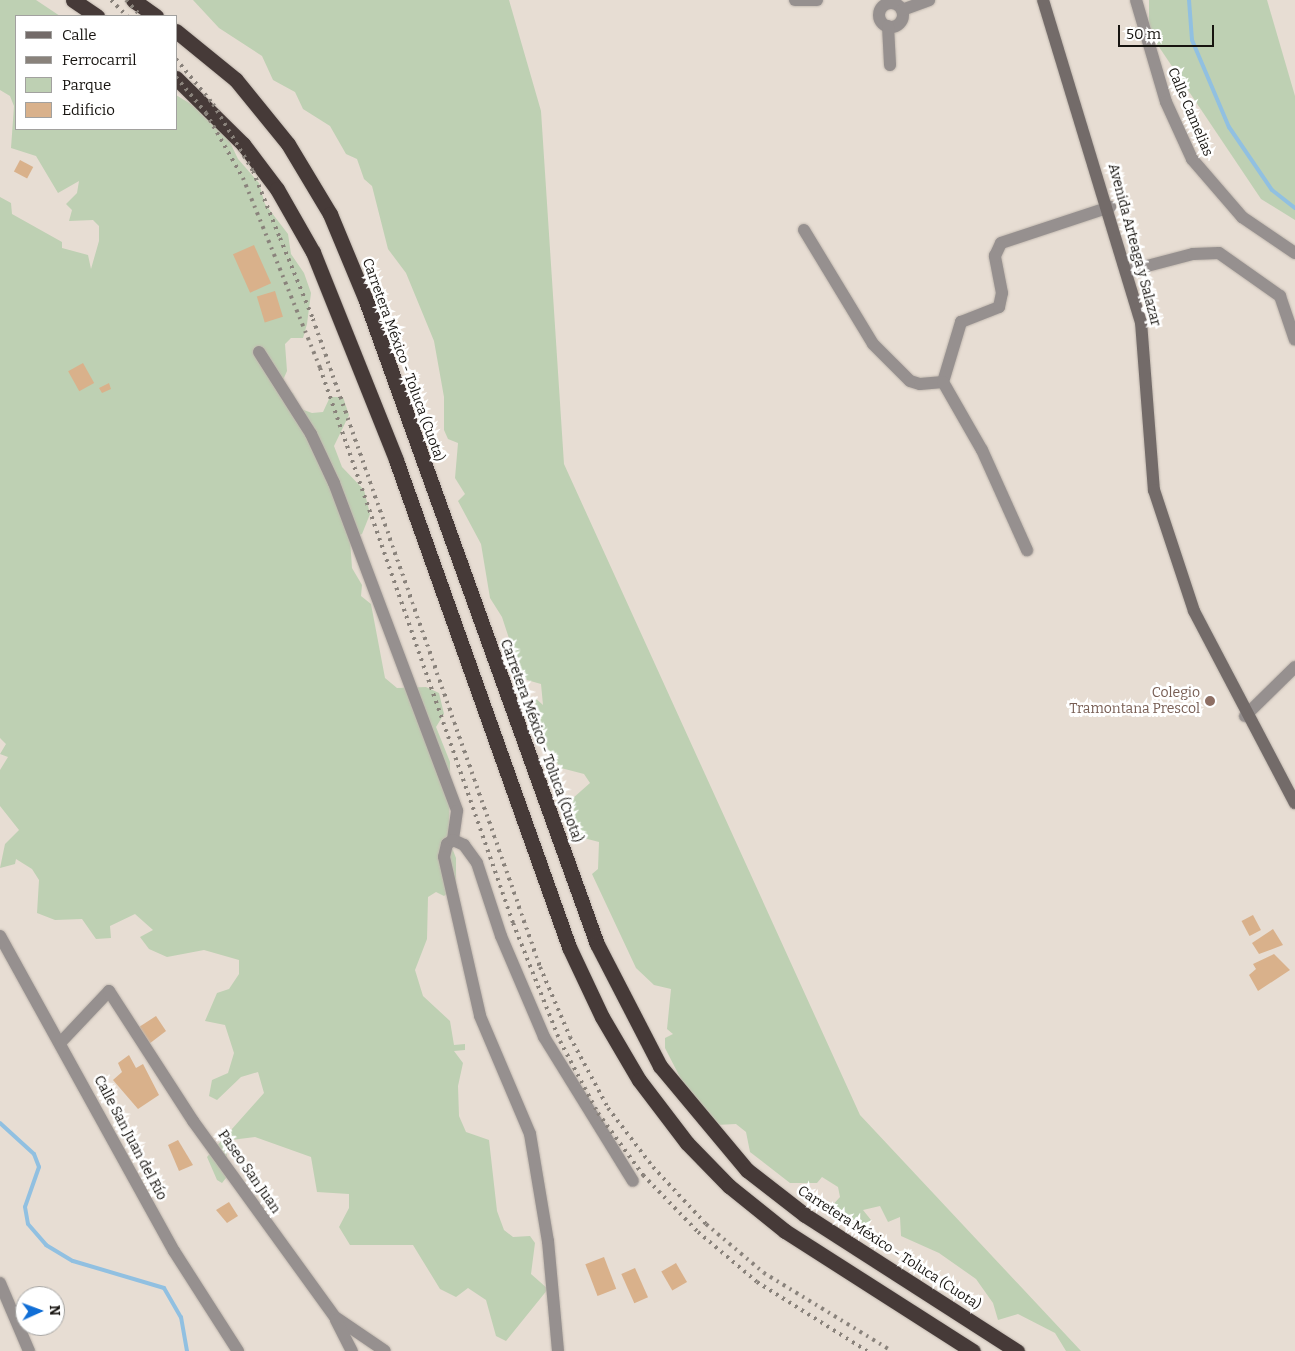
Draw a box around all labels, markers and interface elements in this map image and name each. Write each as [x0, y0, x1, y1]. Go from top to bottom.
legend [15, 15, 178, 130]
scale bar [1120, 15, 1216, 47]
text: 50 m [1126, 25, 1161, 43]
text: Calle [62, 26, 96, 44]
text: Ferrocarril [62, 51, 137, 69]
street label: Calle Camelias [1164, 65, 1216, 159]
text: Parque [62, 76, 111, 94]
text: Edificio [62, 101, 115, 119]
street label: Avenida Arteaga y Salazar [1104, 162, 1164, 328]
street label: Carretera México - Toluca (Cuota) [358, 256, 448, 464]
street label: Carretera México - Toluca (Cuota) [496, 637, 586, 845]
place label: Colegio Tramontana Prescol [1069, 685, 1200, 718]
marker: Colegio Tramontana Prescol [1204, 695, 1216, 707]
street label: Calle San Juan del Río [90, 1073, 170, 1203]
street label: Paseo San Juan [214, 1127, 284, 1217]
street label: Carretera México - Toluca (Cuota) [794, 1182, 984, 1314]
north arrow [15, 1286, 65, 1336]
text: N [46, 1305, 63, 1316]

